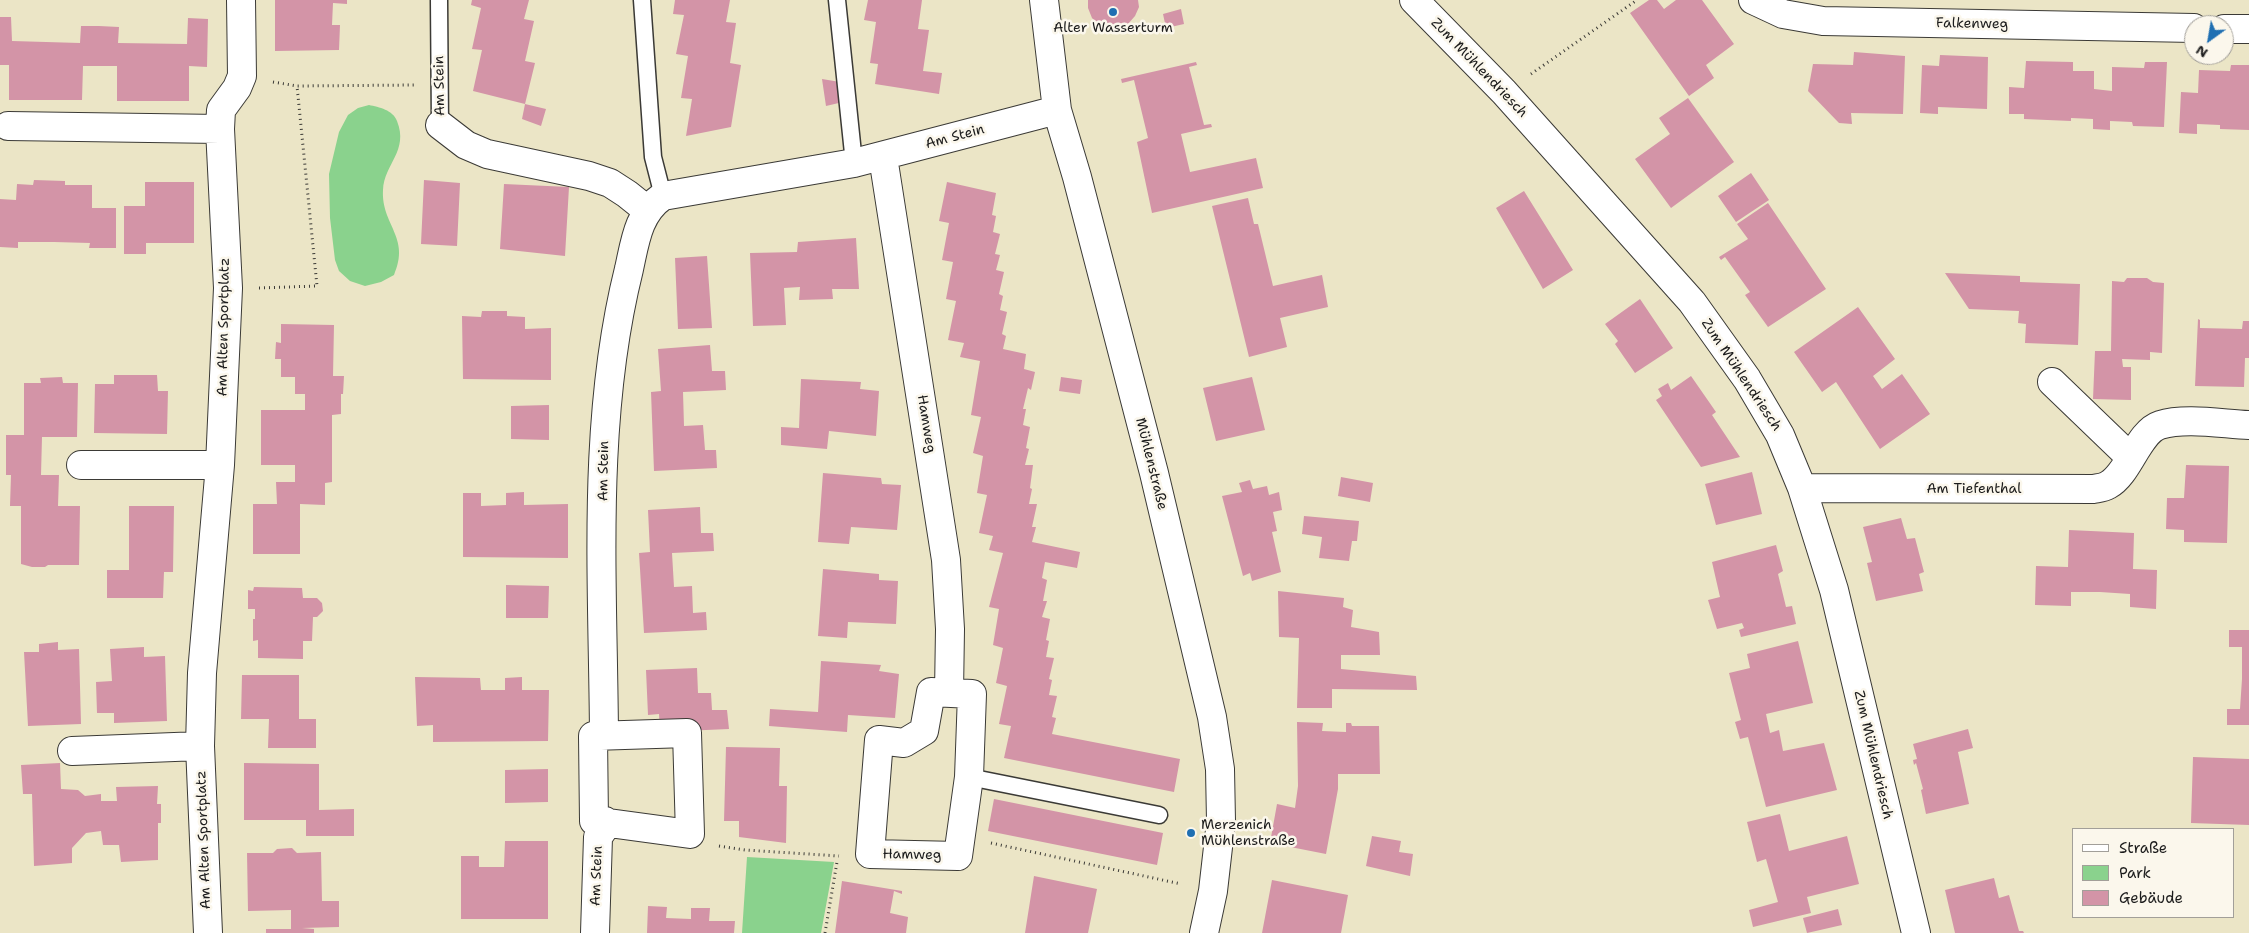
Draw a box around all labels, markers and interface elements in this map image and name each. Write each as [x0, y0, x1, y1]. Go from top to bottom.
marker: Alter Wasserturm [1107, 6, 1119, 18]
street label: Zum Mühlendriesch [1427, 15, 1531, 121]
street label: Falkenweg [1936, 15, 2008, 33]
north arrow [2184, 15, 2234, 65]
place label: Alter Wasserturm [1053, 20, 1173, 36]
text: N [2192, 41, 2211, 62]
street label: Am Stein [431, 56, 449, 116]
street label: Am Stein [924, 121, 986, 153]
street label: Am Alten Sportplatz [214, 257, 234, 397]
street label: Zum Mühlendriesch [1697, 316, 1785, 434]
street label: Hamweg [913, 394, 939, 454]
street label: Mühlenstraße [1131, 416, 1171, 512]
street label: Am Stein [595, 441, 613, 501]
street label: Am Tiefenthal [1927, 481, 2021, 497]
street label: Zum Mühlendriesch [1850, 689, 1896, 821]
street label: Am Alten Sportplatz [193, 770, 215, 910]
place label: Merzenich Mühlenstraße [1201, 817, 1295, 850]
marker: Merzenich Mühlenstraße [1185, 827, 1197, 839]
legend [2072, 828, 2234, 918]
text: Straße [2119, 838, 2167, 858]
street label: Am Stein [588, 846, 606, 906]
street label: Hamweg [882, 846, 942, 864]
text: Park [2119, 863, 2151, 883]
text: Gebäude [2119, 888, 2183, 908]

